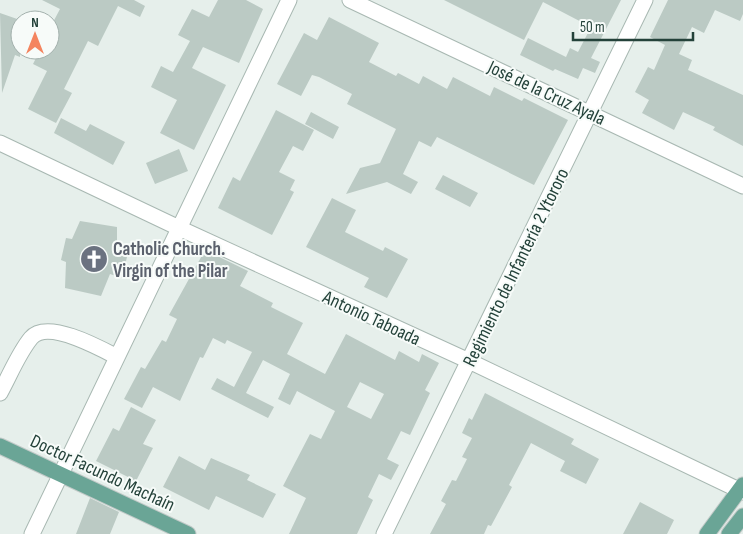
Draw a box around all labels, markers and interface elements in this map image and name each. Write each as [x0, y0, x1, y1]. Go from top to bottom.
north arrow [10, 10, 60, 60]
scale bar [573, 10, 693, 42]
text: N [31, 14, 39, 31]
text: 50 m [580, 18, 605, 37]
street label: José de la Cruz Ayala [483, 56, 609, 131]
street label: Regimiento de Infantería 2 Ytororo [458, 165, 574, 371]
place label: Catholic Church. Virgin of the Pilar [113, 238, 228, 283]
church icon: Catholic Church. Virgin of the Pilar [79, 244, 109, 274]
street label: Antonio Taboada [318, 285, 424, 351]
street label: Doctor Facundo Machaín [26, 430, 178, 517]

